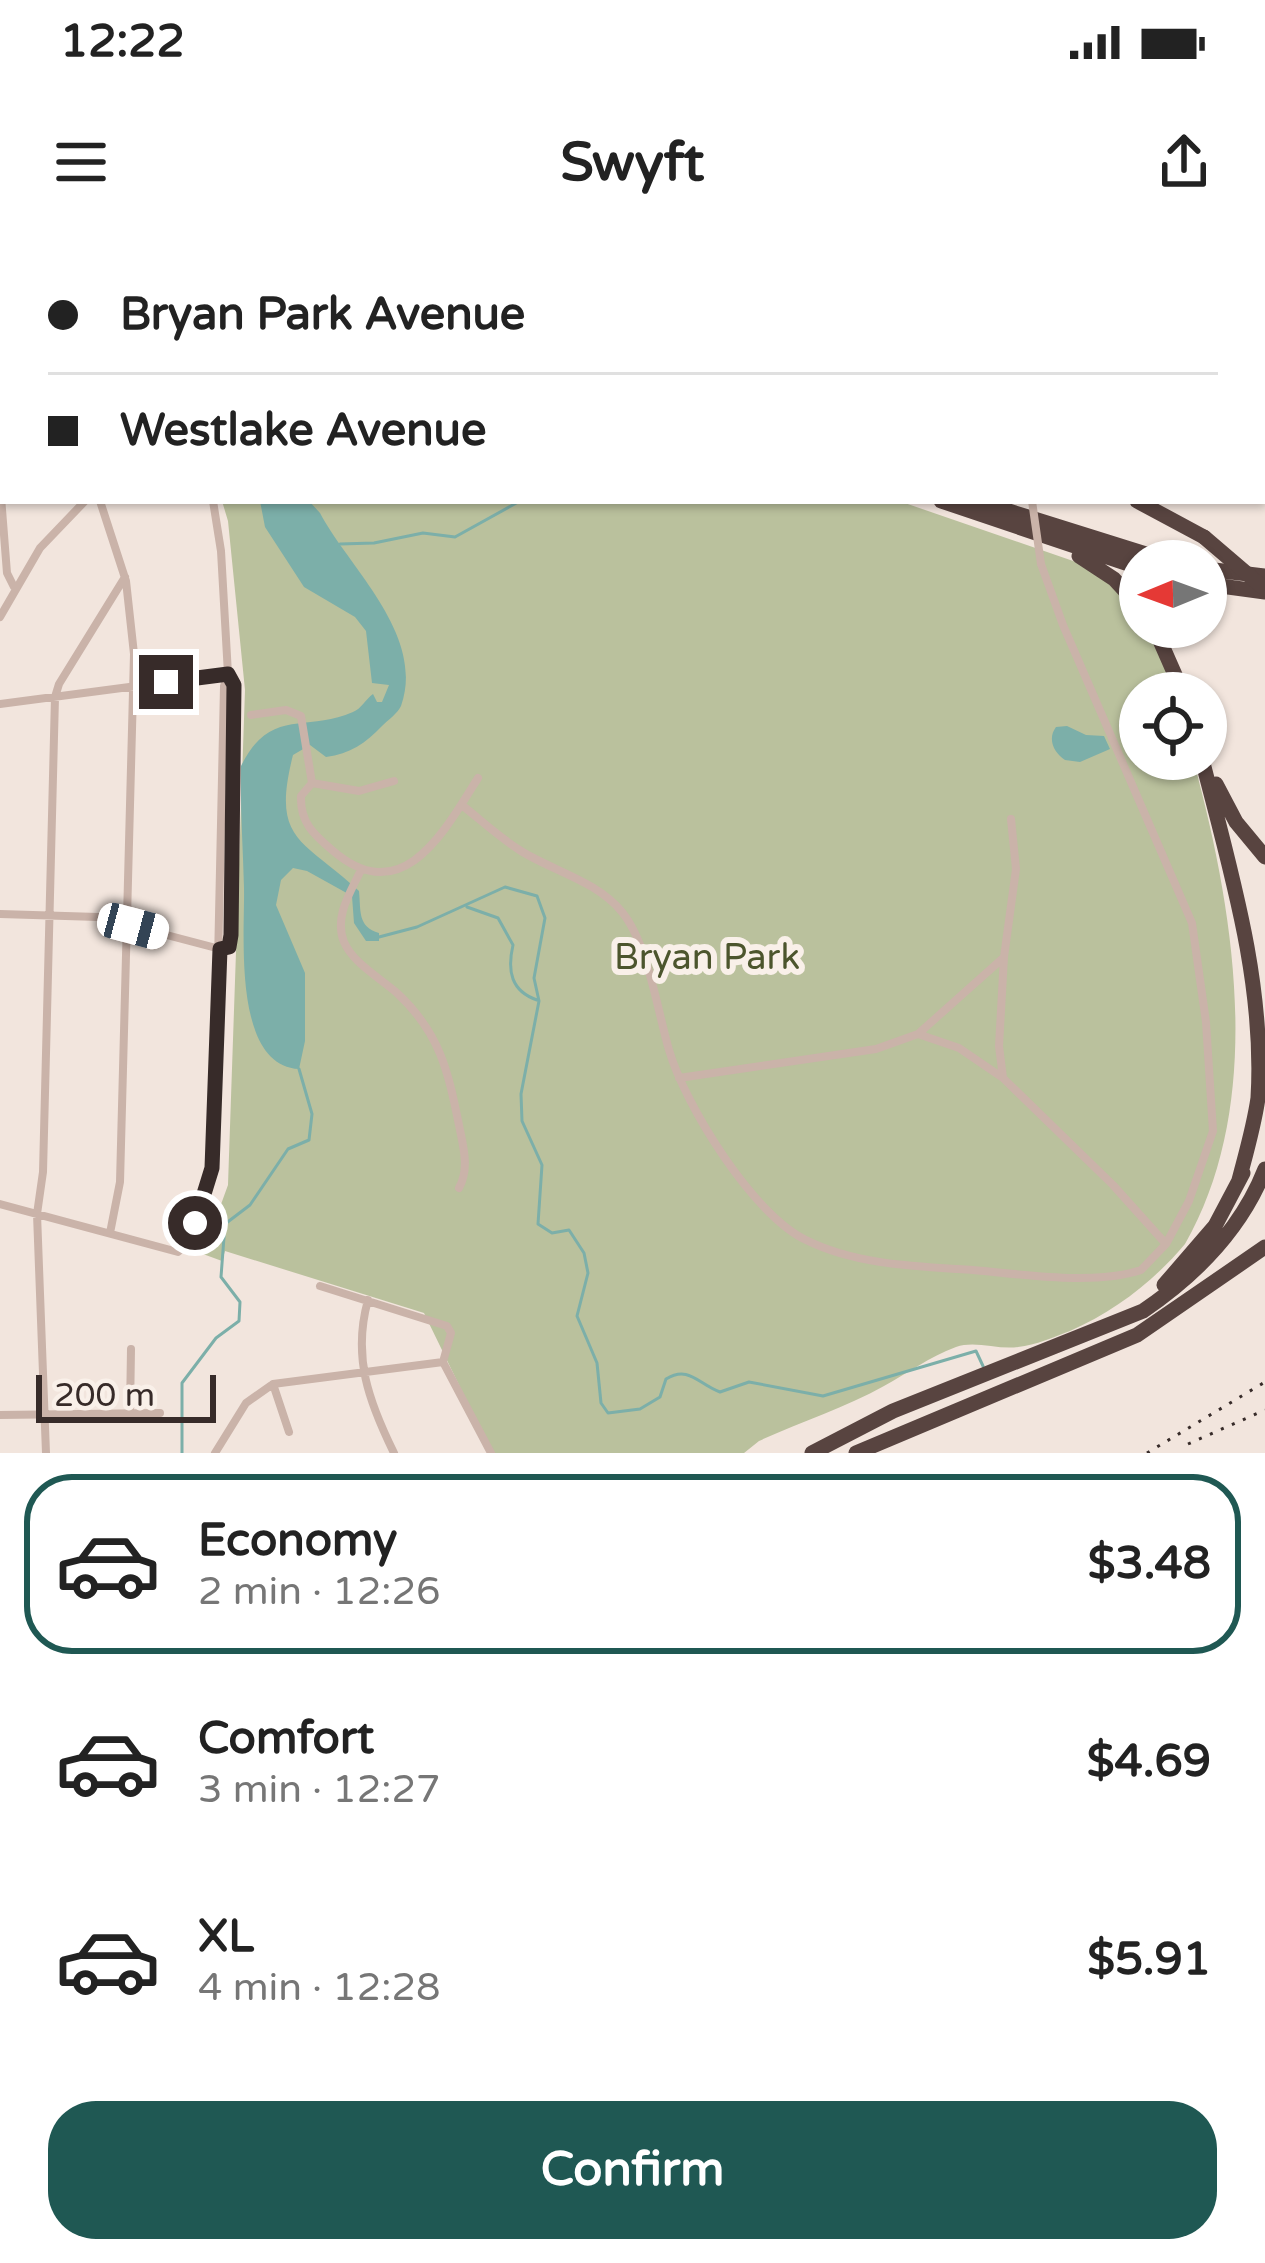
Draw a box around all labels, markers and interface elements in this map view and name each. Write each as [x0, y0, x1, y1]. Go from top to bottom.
text: 12:22 [60, 15, 185, 69]
icon: menu [48, 129, 114, 195]
icon: share [1151, 129, 1217, 195]
text: Swyft [560, 130, 705, 195]
text: Bryan Park Avenue [120, 288, 525, 342]
text: Westlake Avenue [120, 404, 486, 458]
north arrow [1119, 540, 1227, 648]
map controls [1119, 540, 1227, 780]
route end [139, 655, 193, 709]
button: locate [1119, 672, 1227, 780]
car [94, 899, 172, 953]
park label: Bryan Park [614, 936, 800, 979]
route start [168, 1196, 222, 1250]
scale bar [36, 1369, 216, 1422]
text: 200 m [54, 1376, 155, 1415]
icon: car [54, 1510, 162, 1618]
text: Economy [198, 1514, 397, 1568]
text: $3.48 [1088, 1537, 1211, 1591]
text: 2 min · 12:26 [198, 1568, 440, 1615]
icon: car [54, 1708, 162, 1816]
text: Comfort [198, 1712, 374, 1766]
text: $4.69 [1087, 1735, 1211, 1789]
text: 3 min · 12:27 [198, 1766, 440, 1813]
icon: car [54, 1906, 162, 2014]
text: XL [198, 1910, 254, 1964]
text: $5.91 [1087, 1933, 1211, 1987]
text: 4 min · 12:28 [198, 1964, 440, 2011]
button: Confirm [48, 2101, 1217, 2239]

